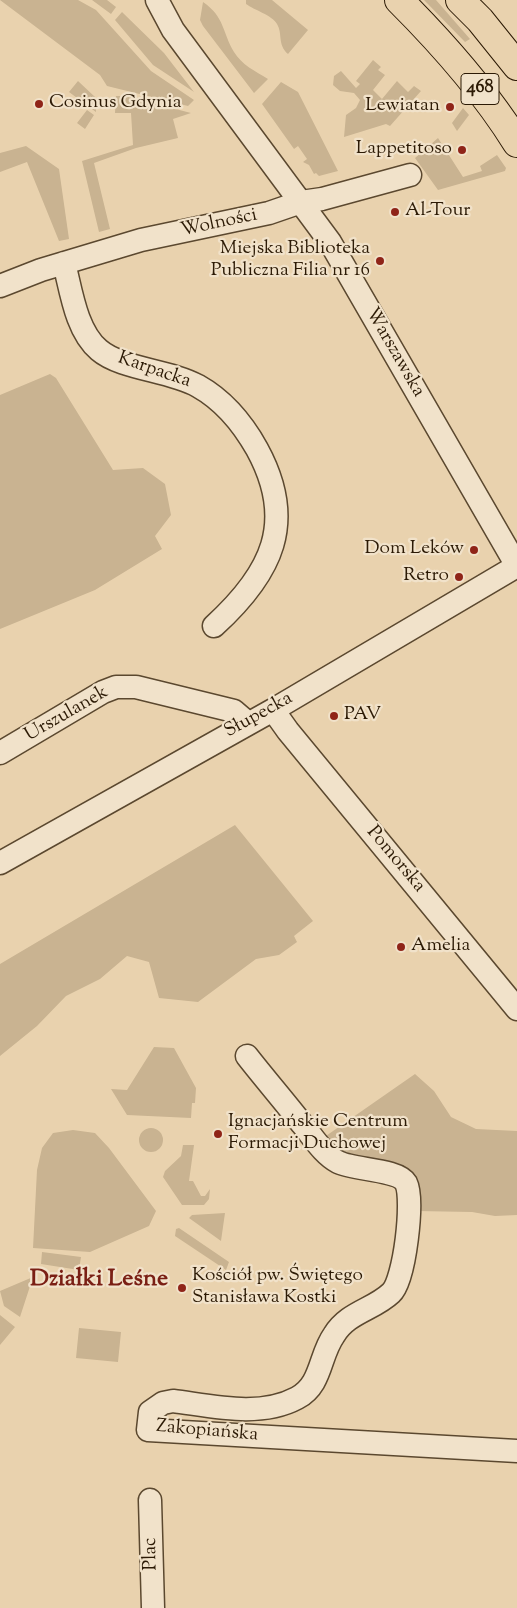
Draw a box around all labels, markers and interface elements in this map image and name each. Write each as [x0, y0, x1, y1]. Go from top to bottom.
road number: 468 [461, 74, 499, 105]
place label: Cosinus Gdynia [49, 93, 181, 115]
place label: Lewiatan [365, 96, 440, 118]
marker: Cosinus Gdynia [33, 98, 45, 110]
marker: Lewiatan [444, 101, 456, 113]
place label: Lappetitoso [356, 139, 452, 161]
marker: Lappetitoso [456, 144, 468, 156]
place label: Al-Tour [405, 201, 470, 223]
street label: Wolności [179, 205, 259, 243]
marker: Al-Tour [389, 206, 401, 218]
place label: Miejska Biblioteka Publiczna Filia nr 16 [211, 239, 370, 283]
marker: Miejska Biblioteka Publiczna Filia nr 16 [374, 255, 386, 267]
street label: Warszawska [359, 304, 429, 402]
street label: Karpacka [114, 348, 194, 394]
place label: Dom Leków [365, 539, 464, 561]
marker: Dom Leków [468, 544, 480, 556]
place label: Retro [403, 566, 449, 588]
marker: Retro [453, 571, 465, 583]
street label: Urszulanek [21, 682, 113, 748]
street label: Słupecka [221, 688, 297, 744]
place label: PAV [344, 705, 381, 727]
marker: PAV [328, 710, 340, 722]
street label: Pomorska [361, 822, 429, 898]
place label: Amelia [411, 936, 470, 958]
marker: Amelia [395, 941, 407, 953]
place label: Ignacjańskie Centrum Formacji Duchowej [228, 1112, 408, 1156]
marker: Ignacjańskie Centrum Formacji Duchowej [212, 1128, 224, 1140]
place label: Kościół pw. Świętego Stanisława Kostki [192, 1266, 363, 1310]
district label: Działki Leśne [30, 1267, 168, 1295]
marker: Kościół pw. Świętego Stanisława Kostki [176, 1282, 188, 1294]
street label: Zakopiańska [155, 1416, 259, 1448]
street label: Plac [140, 1537, 164, 1571]

